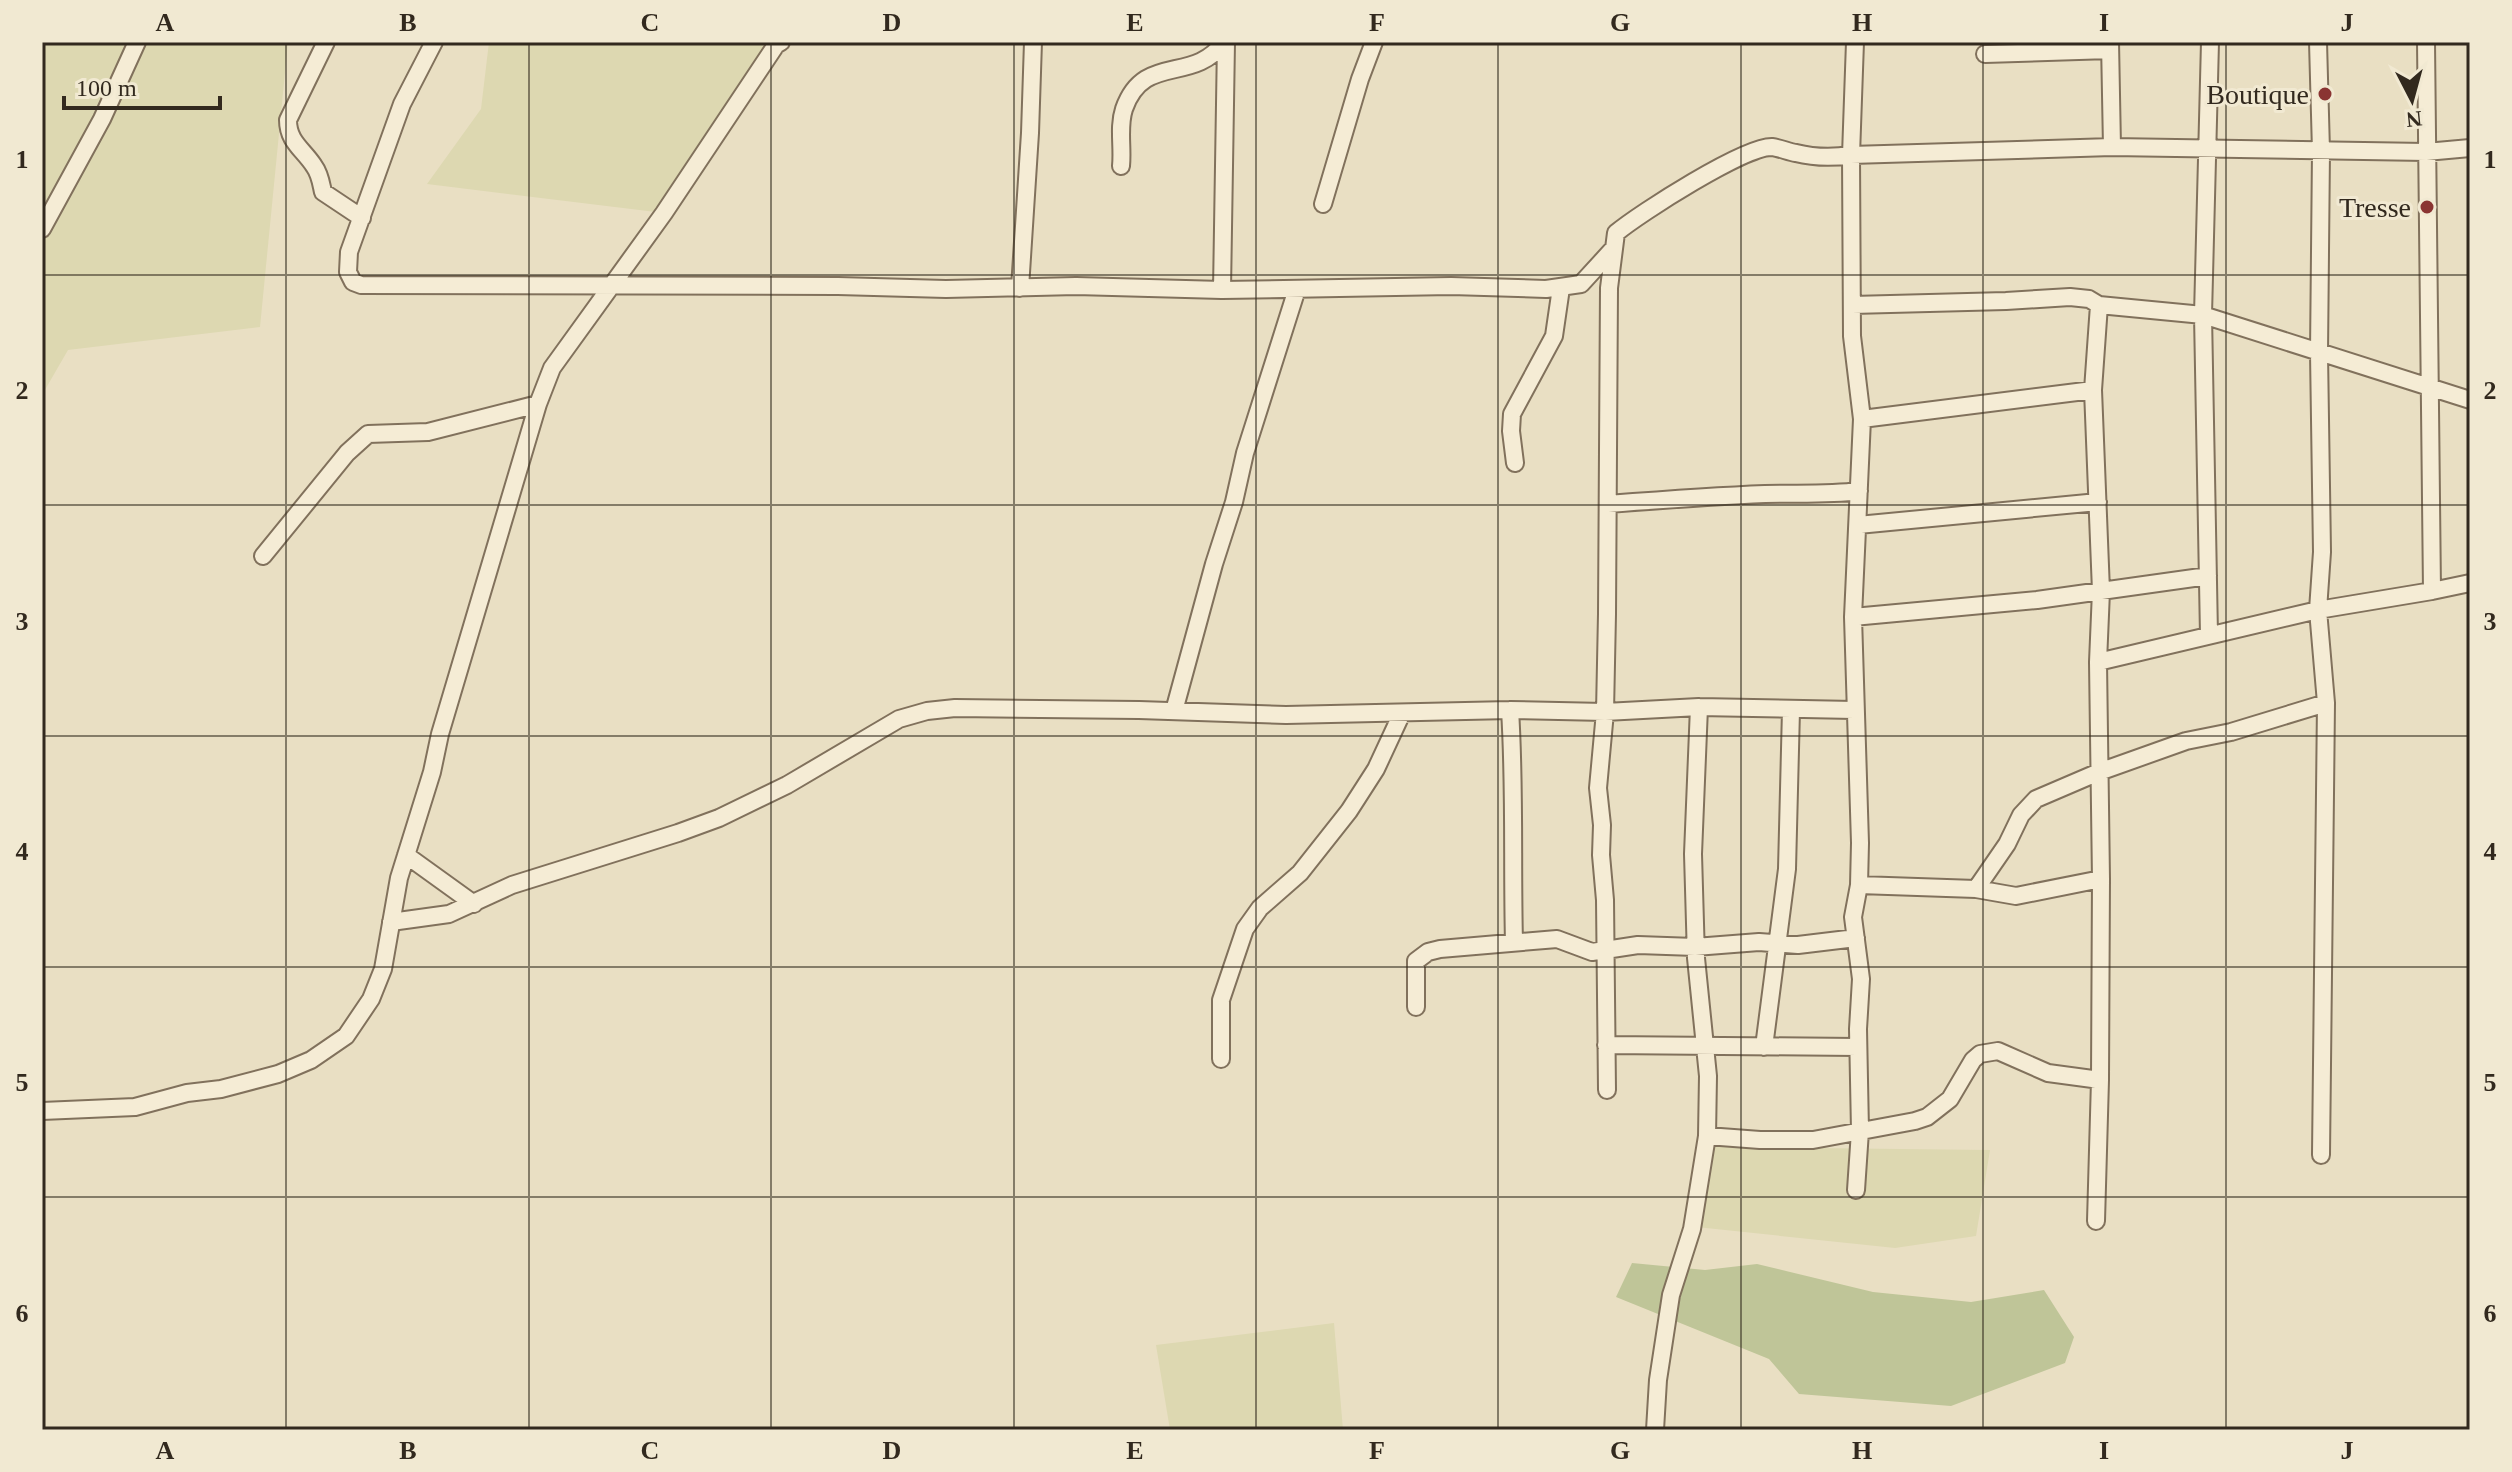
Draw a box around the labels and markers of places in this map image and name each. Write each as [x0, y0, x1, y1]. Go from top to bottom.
place label: Boutique [2206, 79, 2309, 110]
marker: Boutique [2316, 85, 2334, 103]
place label: Tresse [2339, 192, 2411, 223]
marker: Tresse [2418, 198, 2436, 216]

